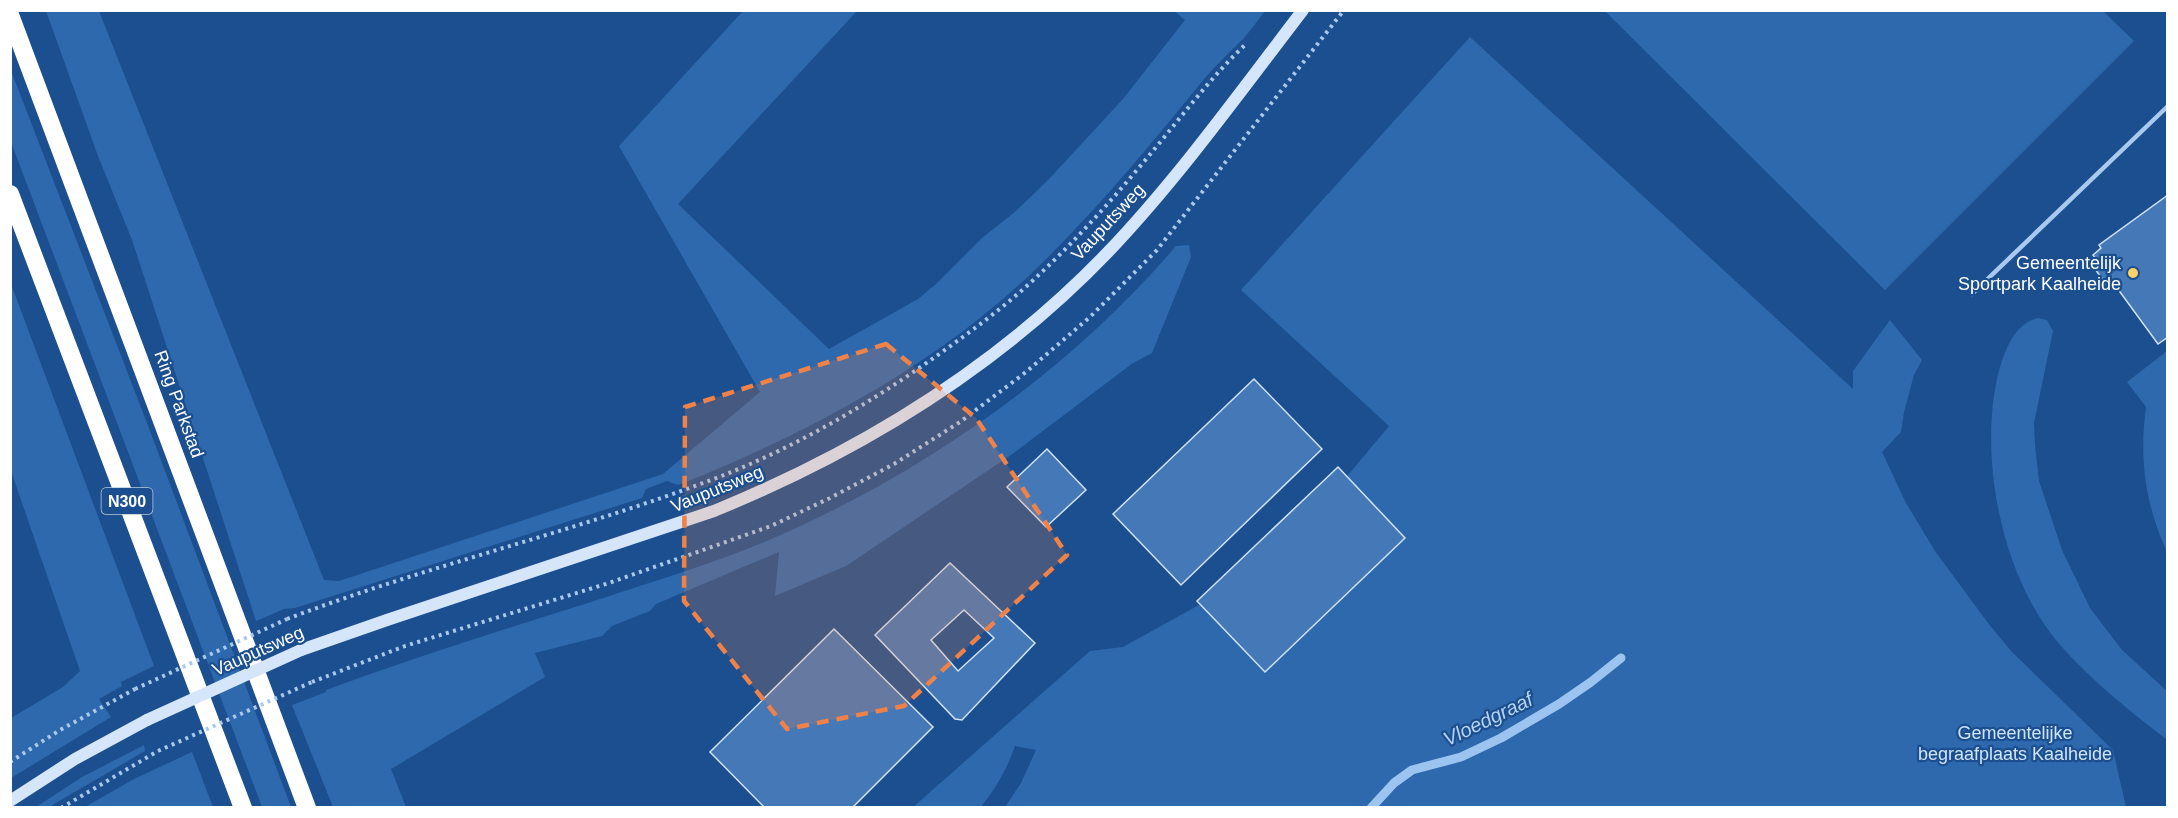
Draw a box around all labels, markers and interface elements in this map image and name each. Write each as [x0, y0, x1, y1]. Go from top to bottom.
street label: Vauputsweg [1067, 179, 1149, 265]
place label: Gemeentelijk Sportpark Kaalheide [1958, 253, 2122, 294]
marker: Gemeentelijk Sportpark Kaalheide [2126, 266, 2140, 280]
street label: Ring Parkstad [150, 347, 208, 461]
street label: Vauputsweg [668, 461, 766, 517]
road number: N300 [102, 488, 152, 514]
street label: Vauputsweg [209, 622, 307, 680]
water label: Vloedgraaf [1440, 687, 1538, 750]
park label: Gemeentelijke begraafplaats Kaalheide [1918, 723, 2112, 764]

